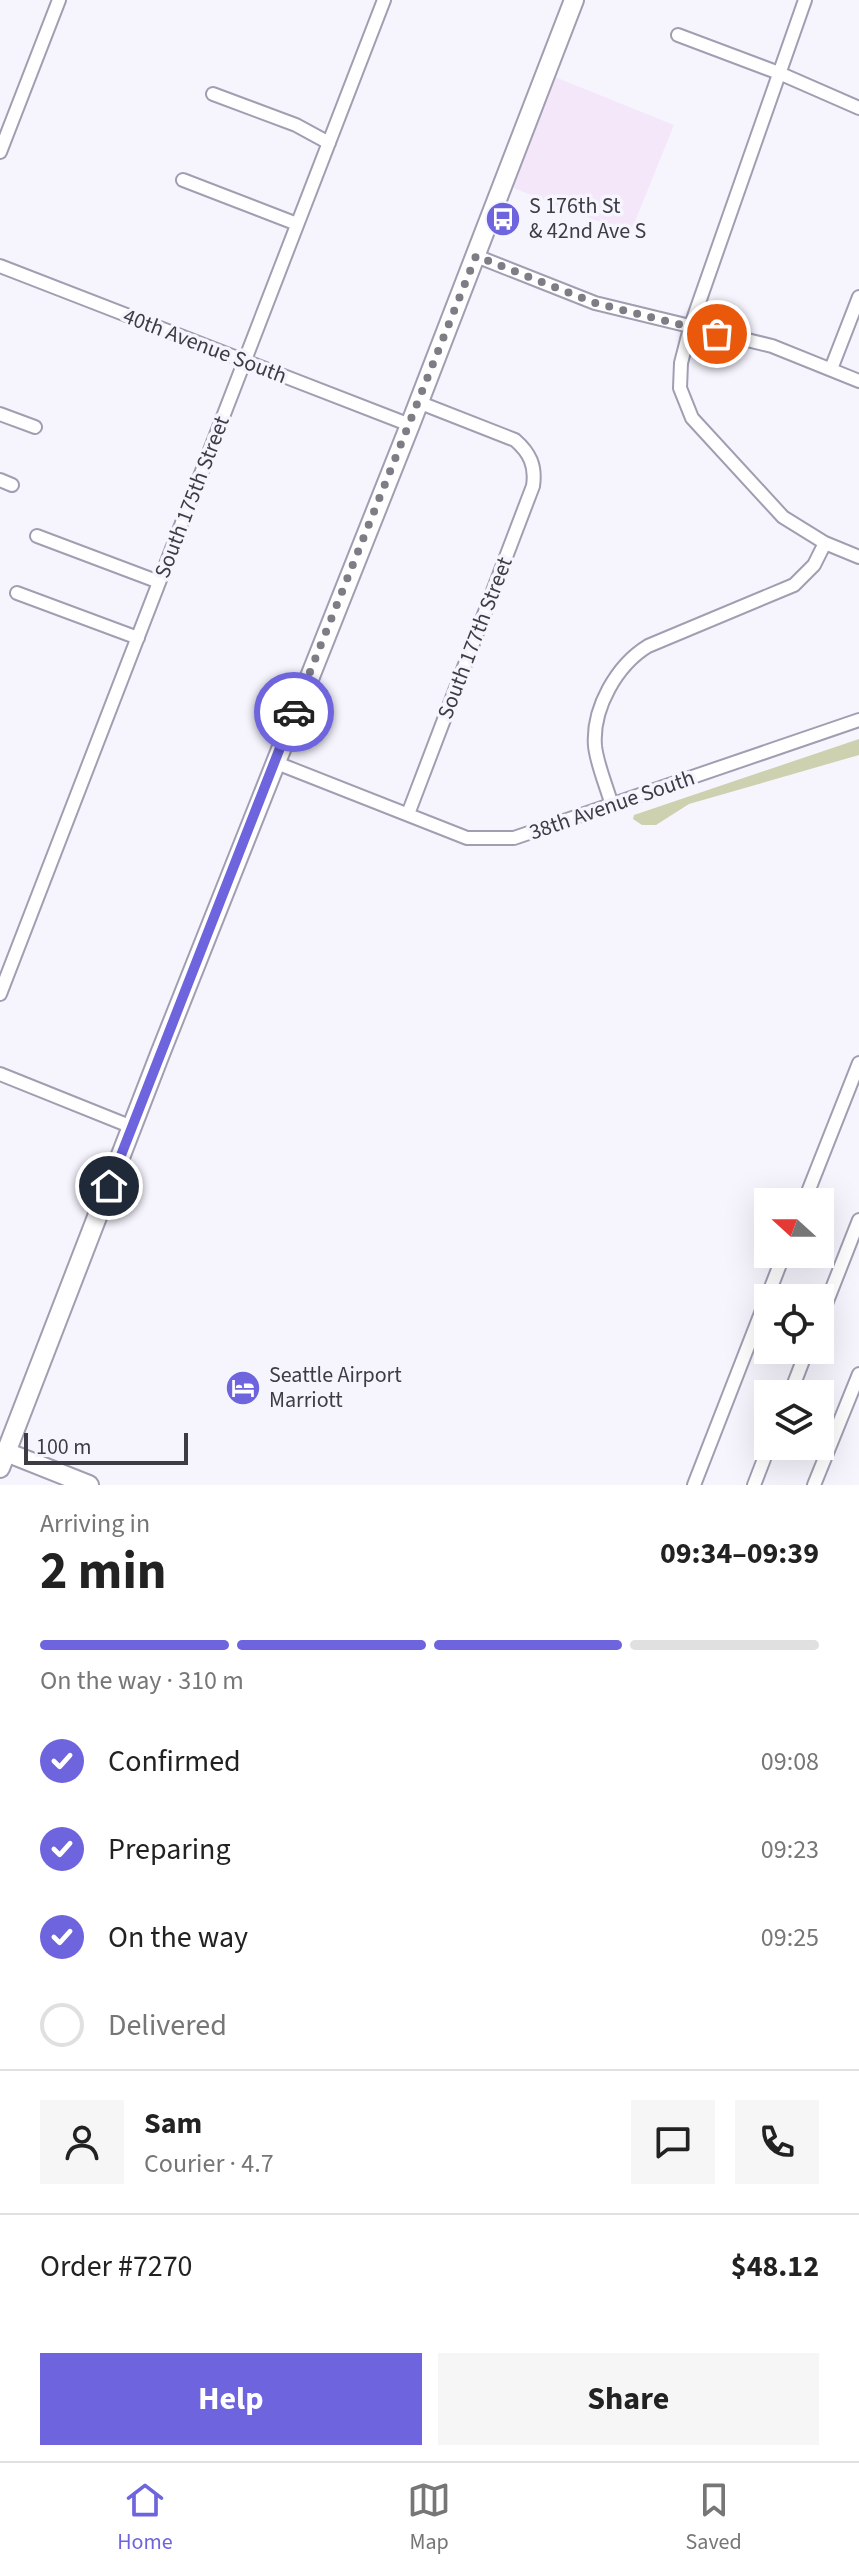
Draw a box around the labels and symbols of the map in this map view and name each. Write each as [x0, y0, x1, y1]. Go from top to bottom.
place label: S 176th St & 42nd Ave S [529, 190, 646, 247]
bus stop icon: S 176th St & 42nd Ave S [484, 200, 522, 238]
street label: 40th Avenue South [119, 300, 291, 392]
pin [683, 300, 751, 368]
street label: South 175th Street [146, 411, 238, 583]
street label: South 177th Street [429, 552, 521, 724]
courier [254, 672, 334, 752]
street label: 38th Avenue South [525, 762, 699, 848]
pin [75, 1152, 143, 1220]
north arrow [754, 1188, 834, 1268]
place label: Seattle Airport Marriott [269, 1359, 402, 1416]
hotel icon: Seattle Airport Marriott [224, 1369, 262, 1407]
scale bar [24, 1429, 188, 1465]

